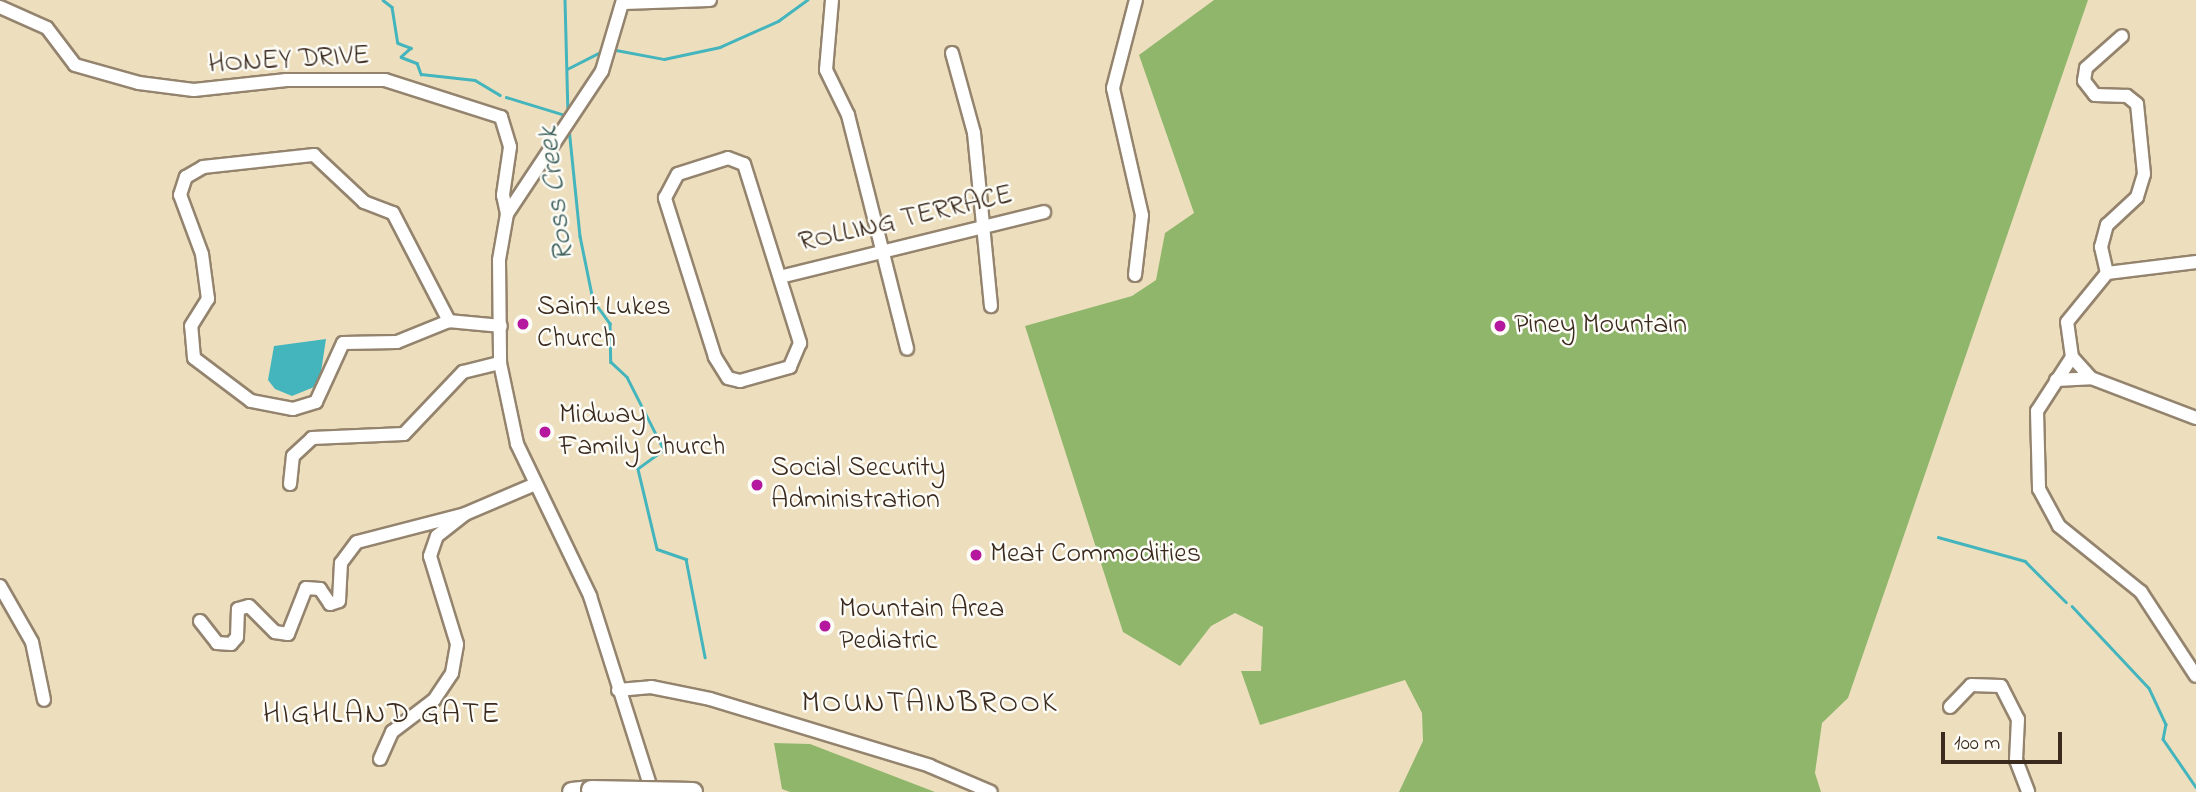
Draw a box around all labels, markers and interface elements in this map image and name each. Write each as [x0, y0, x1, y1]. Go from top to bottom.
street label: HONEY DRIVE [208, 40, 370, 82]
water label: Ross Creek [531, 124, 583, 264]
street label: ROLLING TERRACE [796, 179, 1016, 261]
place label: Saint Lukes Church [537, 291, 671, 357]
place label: Piney Mountain [1514, 309, 1687, 343]
marker: Saint Lukes Church [515, 316, 531, 332]
marker: Piney Mountain [1492, 318, 1508, 334]
place label: Midway Family Church [559, 399, 725, 465]
marker: Midway Family Church [537, 424, 553, 440]
place label: Social Security Administration [771, 452, 945, 518]
marker: Social Security Administration [749, 477, 765, 493]
place label: Meat Commodities [990, 538, 1201, 572]
marker: Meat Commodities [968, 547, 984, 563]
place label: Mountain Area Pediatric [839, 593, 1004, 659]
marker: Mountain Area Pediatric [817, 618, 833, 634]
district label: MOUNTAINBROOK [803, 686, 1057, 722]
district label: HIGHLAND GATE [264, 697, 500, 733]
scale bar [1944, 718, 2065, 762]
text: 100 m [1954, 729, 2000, 759]

